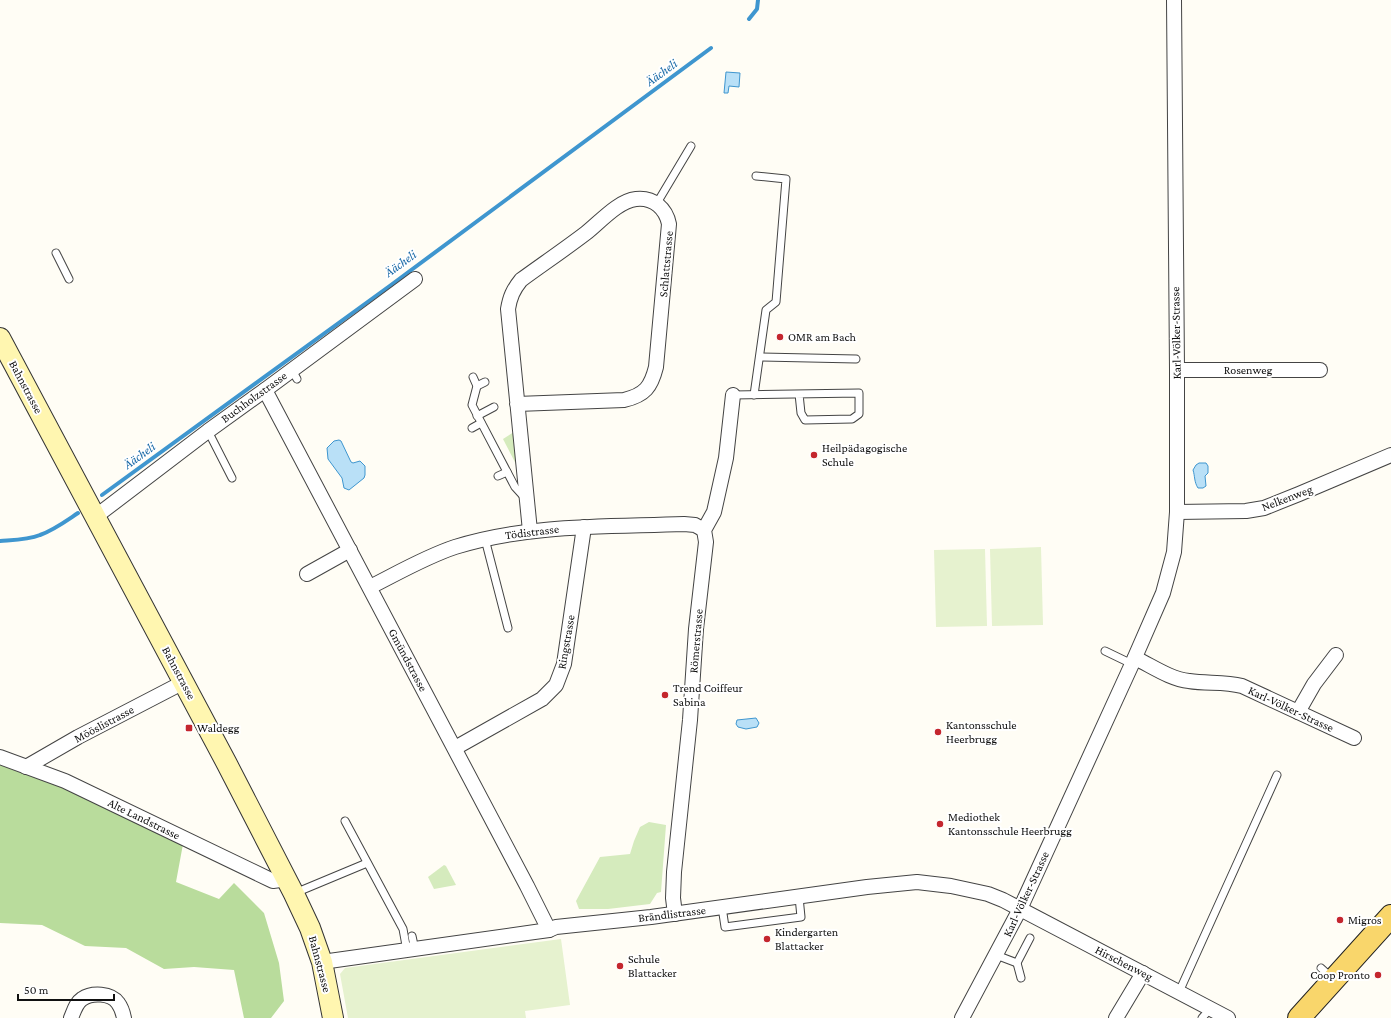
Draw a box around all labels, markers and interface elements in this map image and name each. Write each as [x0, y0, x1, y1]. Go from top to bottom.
water label: Äächeli [642, 56, 681, 90]
street label: Schlattstrasse [656, 230, 676, 298]
water label: Äächeli [381, 247, 420, 281]
street label: Karl-Völker-Strasse [1168, 287, 1184, 379]
place label: OMR am Bach [788, 330, 856, 344]
marker: OMR am Bach [775, 332, 785, 342]
street label: Bahnstrasse [6, 358, 46, 416]
street label: Rosenweg [1224, 363, 1273, 377]
street label: Buchholzstrasse [218, 368, 290, 426]
water label: Äächeli [120, 439, 159, 473]
place label: Heilpädagogische Schule [822, 441, 907, 469]
marker: Heilpädagogische Schule [809, 450, 819, 460]
street label: Nelkenweg [1260, 482, 1315, 514]
street label: Tödistrasse [504, 522, 560, 542]
street label: Römerstrasse [686, 608, 706, 674]
street label: Ringstrasse [554, 614, 578, 670]
street label: Gmündstrasse [386, 626, 430, 694]
street label: Bahnstrasse [159, 644, 199, 702]
place label: Trend Coiffeur Sabina [673, 681, 744, 709]
street label: Karl-Völker-Strasse [1246, 683, 1336, 735]
marker: Trend Coiffeur Sabina [660, 690, 670, 700]
street label: Mööslistrasse [72, 702, 136, 746]
place label: Kantonsschule Heerbrugg [946, 718, 1017, 746]
place label: Waldegg [197, 721, 240, 735]
marker: Waldegg [184, 723, 194, 733]
marker: Kantonsschule Heerbrugg [933, 727, 943, 737]
street label: Alte Landstrasse [106, 795, 182, 843]
place label: Mediothek Kantonsschule Heerbrugg [948, 810, 1072, 838]
marker: Mediothek Kantonsschule Heerbrugg [935, 819, 945, 829]
street label: Karl-Völker-Strasse [1000, 849, 1052, 939]
street label: Brändlistrasse [637, 903, 707, 925]
place label: Migros [1348, 913, 1382, 927]
marker: Migros [1335, 915, 1345, 925]
place label: Kindergarten Blattacker [775, 925, 839, 953]
street label: Bahnstrasse [306, 934, 334, 994]
marker: Kindergarten Blattacker [762, 934, 772, 944]
street label: Hirschenweg [1093, 943, 1155, 984]
place label: Schule Blattacker [628, 952, 678, 980]
marker: Schule Blattacker [615, 961, 625, 971]
place label: Coop Pronto [1310, 968, 1370, 982]
marker: Coop Pronto [1373, 970, 1383, 980]
scale bar [18, 976, 114, 1002]
text: 50 m [24, 983, 49, 997]

